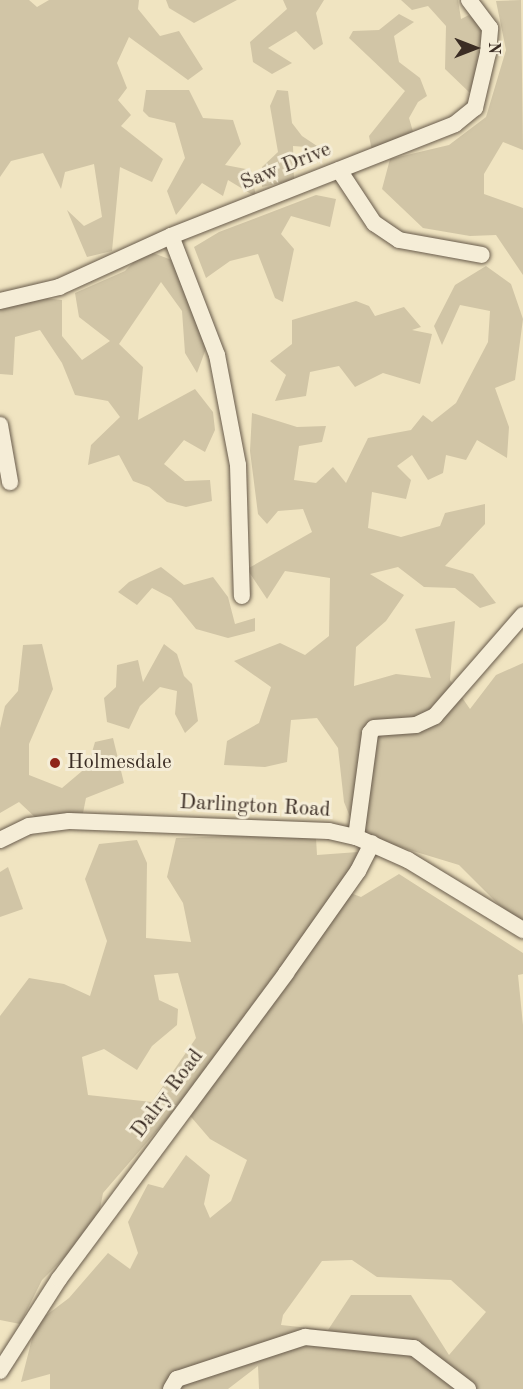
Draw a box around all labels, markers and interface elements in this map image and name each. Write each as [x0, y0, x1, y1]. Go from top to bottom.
north arrow [445, 18, 505, 78]
text: N [485, 42, 501, 54]
street label: Saw Drive [237, 137, 335, 197]
place label: Holmesdale [67, 750, 172, 776]
marker: Holmesdale [48, 756, 62, 770]
street label: Darlington Road [179, 790, 331, 824]
street label: Dalry Road [126, 1045, 210, 1143]

